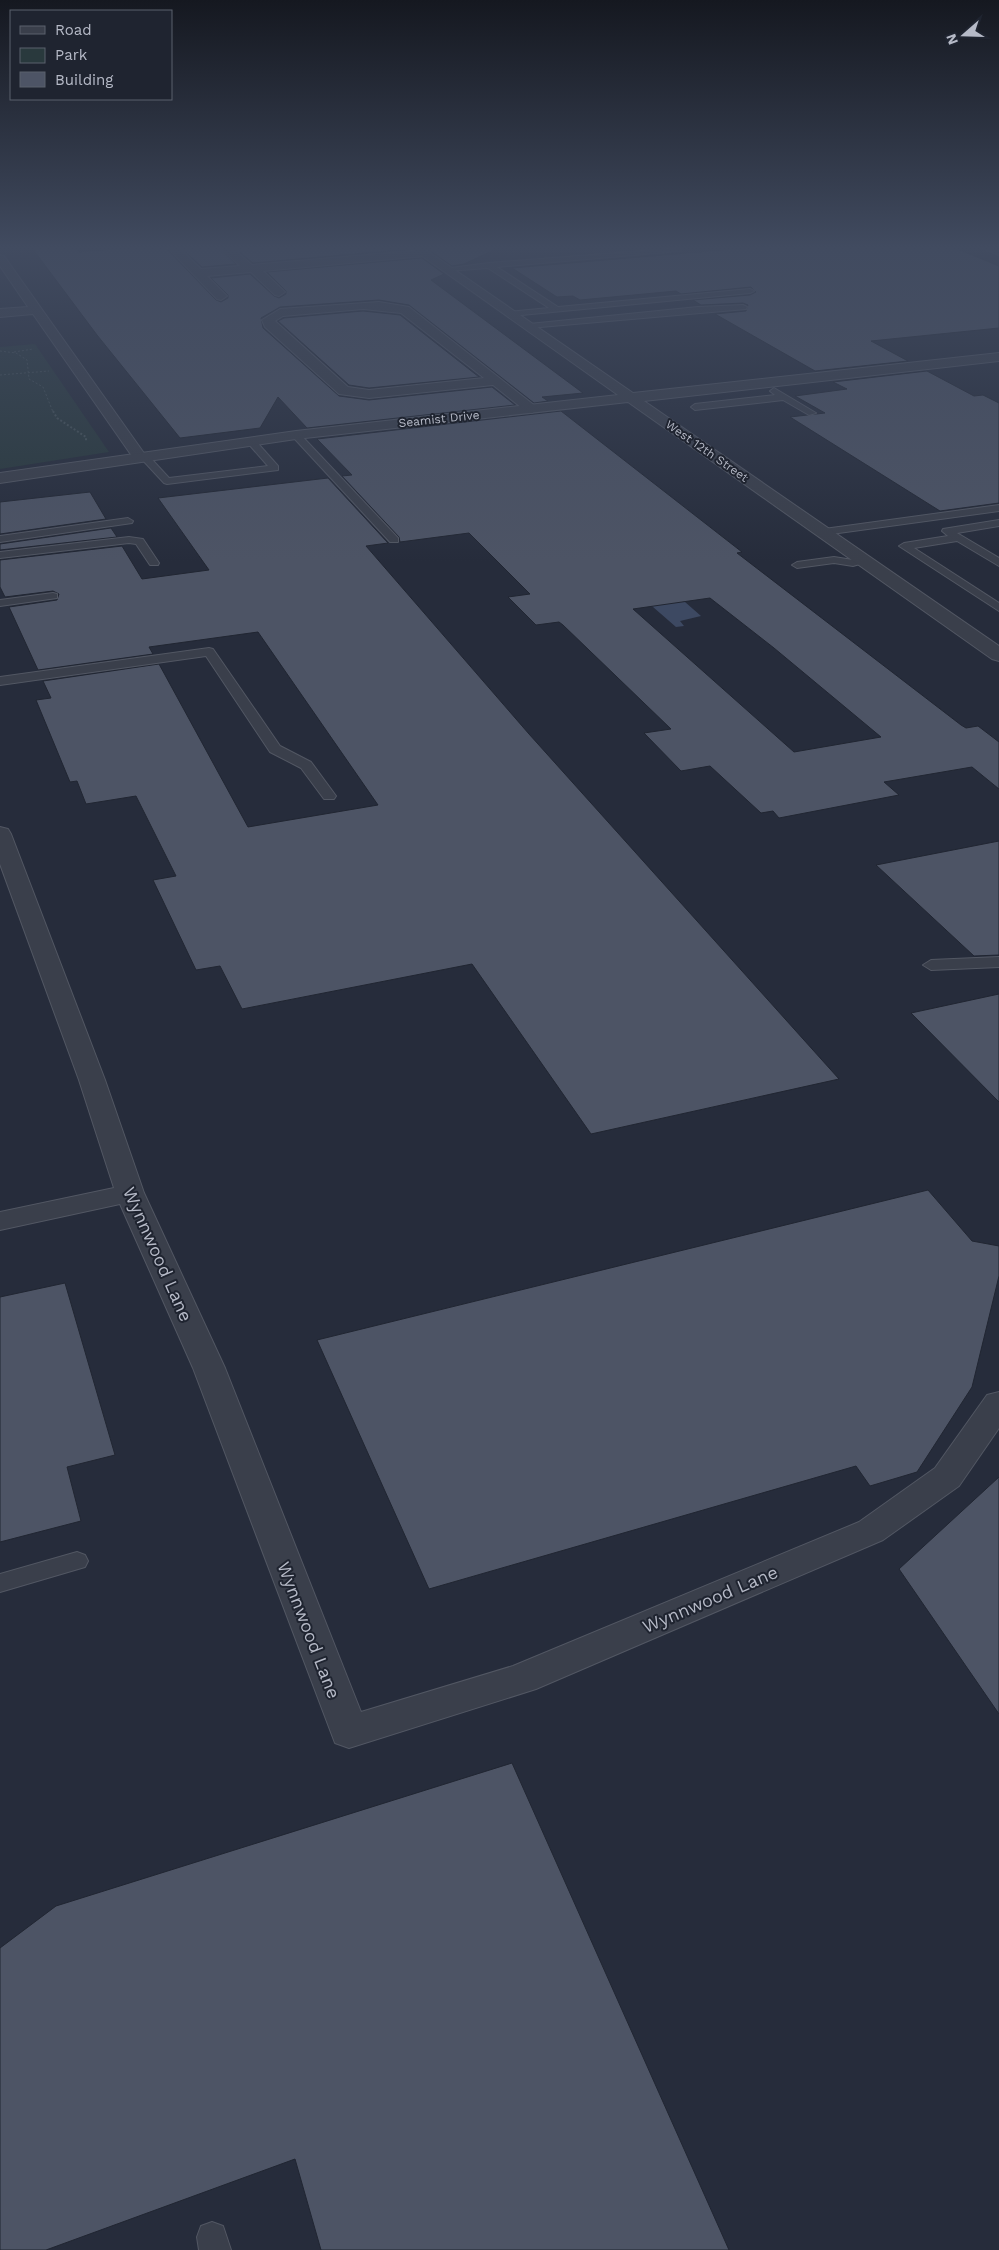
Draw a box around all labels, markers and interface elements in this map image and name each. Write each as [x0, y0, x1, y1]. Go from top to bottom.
legend [10, 10, 172, 100]
north arrow [939, 10, 989, 60]
text: Road [55, 21, 92, 39]
text: N [942, 32, 961, 47]
text: Park [55, 46, 88, 64]
text: Building [55, 71, 113, 89]
street label: Seamist Drive [398, 408, 480, 430]
street label: West 12th Street [663, 417, 751, 485]
street label: Wynnwood Lane [119, 1183, 197, 1325]
street label: Wynnwood Lane [273, 1559, 345, 1701]
street label: Wynnwood Lane [639, 1561, 781, 1637]

